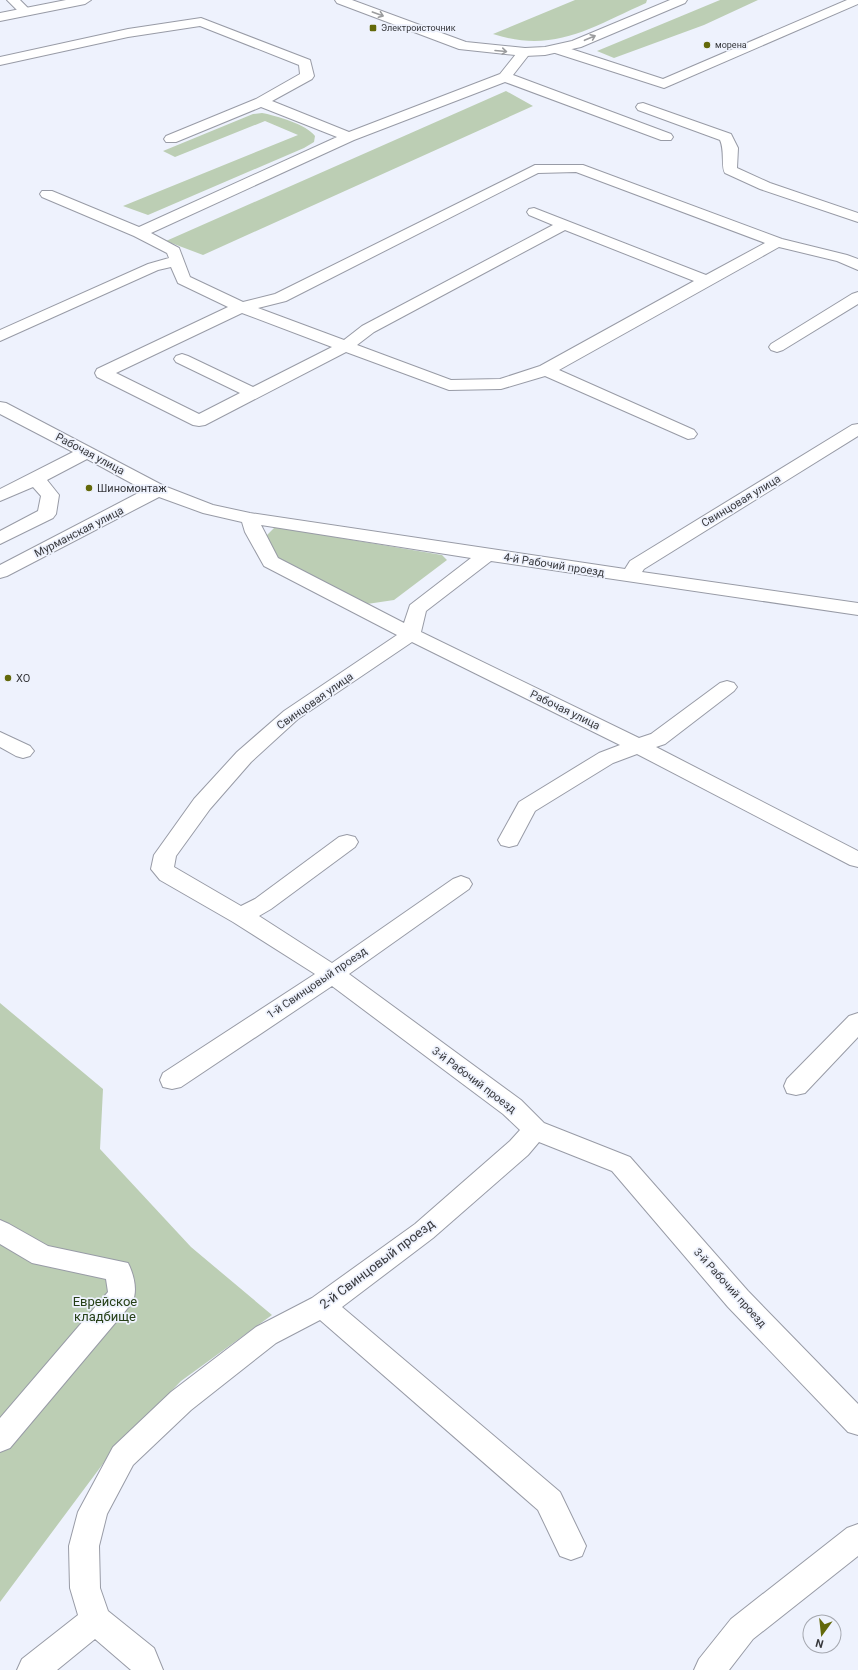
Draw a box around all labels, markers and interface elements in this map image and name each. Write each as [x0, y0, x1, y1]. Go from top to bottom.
one-way arrow [371, 10, 383, 18]
marker: Электроисточник [368, 23, 378, 33]
place label: Электроисточник [381, 23, 456, 33]
one-way arrow [584, 34, 596, 42]
marker: морена [702, 40, 712, 50]
place label: морена [715, 40, 747, 50]
one-way arrow [495, 47, 508, 55]
street label: Рабочая улица [53, 430, 127, 478]
street label: Свинцовая улица [699, 472, 783, 530]
place label: Шиномонтаж [97, 482, 167, 495]
marker: Шиномонтаж [84, 483, 94, 493]
street label: Мурманская улица [32, 504, 126, 560]
street label: 4-й Рабочий проезд [503, 551, 606, 579]
street label: Свинцовая улица [274, 670, 356, 732]
place label: ХО [16, 672, 30, 685]
marker: ХО [3, 673, 13, 683]
street label: Рабочая улица [528, 687, 602, 733]
street label: 1-й Свинцовый проезд [264, 944, 370, 1021]
street label: 3-й Рабочий проезд [429, 1044, 519, 1116]
street label: 2-й Свинцовый проезд [317, 1216, 437, 1312]
street label: 3-й Рабочий проезд [691, 1246, 769, 1330]
park label: Еврейское кладбище [73, 1294, 137, 1324]
north arrow [802, 1614, 842, 1654]
text: N [814, 1636, 825, 1650]

